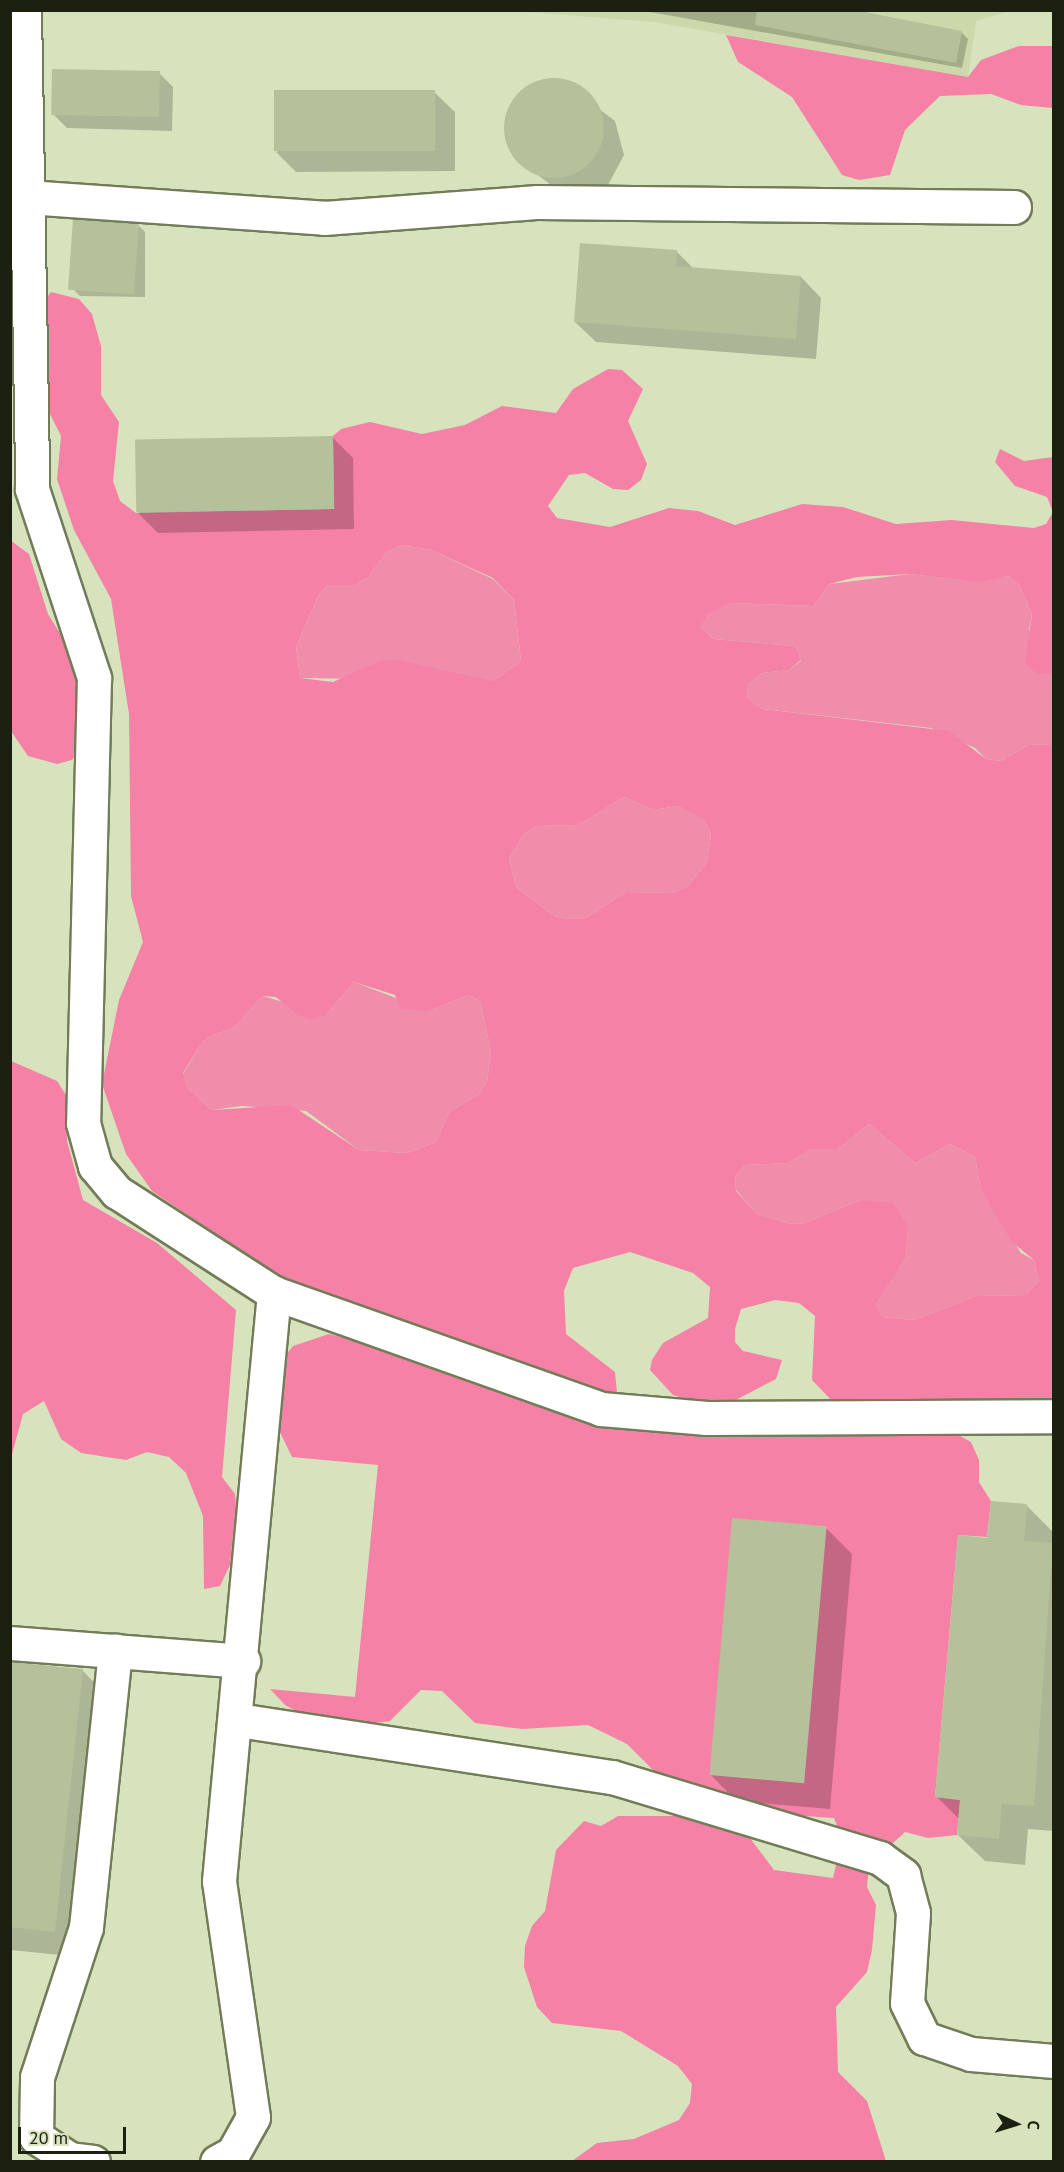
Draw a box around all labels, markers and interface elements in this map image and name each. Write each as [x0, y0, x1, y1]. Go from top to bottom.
north arrow [986, 2094, 1046, 2154]
scale bar [21, 2115, 129, 2153]
text: С [1024, 2120, 1044, 2130]
text: 20 m [29, 2126, 68, 2149]

